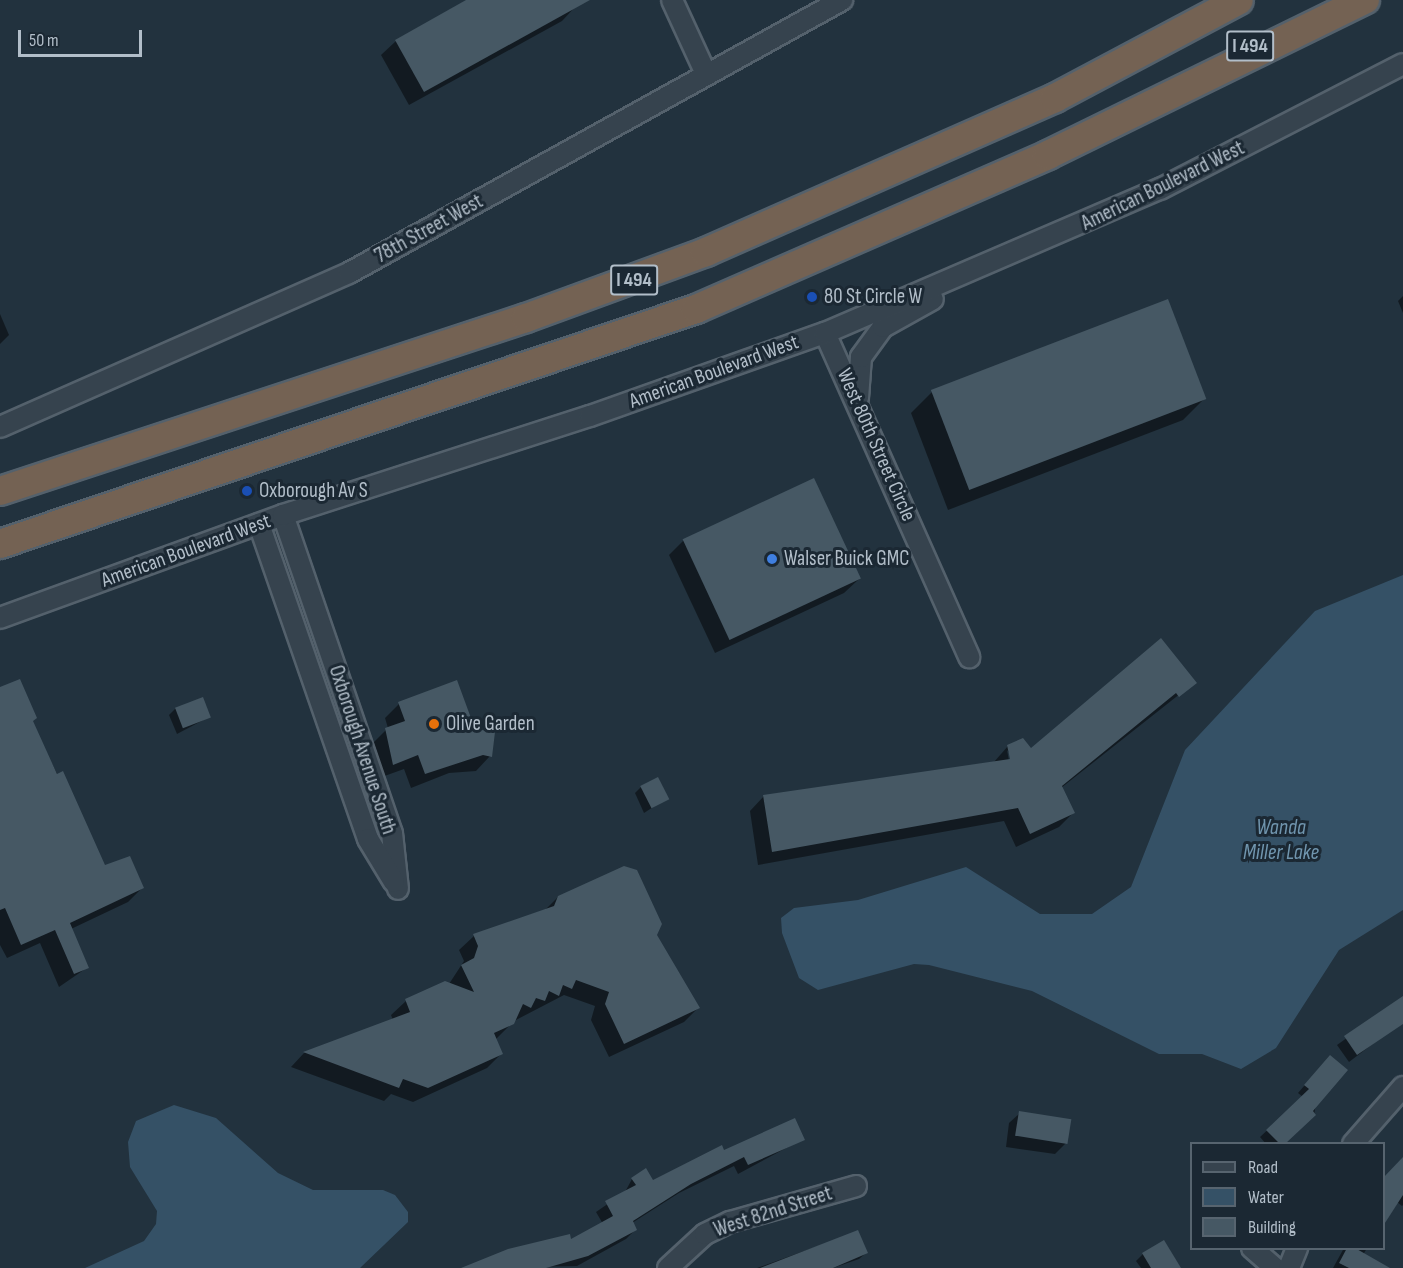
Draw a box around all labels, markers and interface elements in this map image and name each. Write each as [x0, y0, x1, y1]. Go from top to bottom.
scale bar [21, 18, 146, 56]
road number: I 494 [1226, 29, 1274, 63]
text: 50 m [29, 30, 59, 51]
street label: American Boulevard West [1077, 136, 1249, 236]
street label: 78th Street West [371, 189, 487, 269]
road number: I 494 [610, 263, 658, 297]
place label: 80 St Circle W [824, 284, 922, 310]
marker: 80 St Circle W [805, 290, 819, 304]
street label: American Boulevard West [626, 330, 802, 414]
street label: West 80th Street Circle [831, 365, 921, 525]
place label: Oxborough Av S [259, 478, 368, 504]
marker: Oxborough Av S [240, 484, 254, 498]
street label: American Boulevard West [98, 509, 274, 593]
place label: Walser Buick GMC [784, 546, 909, 572]
marker: Walser Buick GMC [765, 552, 779, 566]
street label: Oxborough Avenue South [323, 662, 401, 838]
place label: Olive Garden [446, 711, 535, 737]
marker: Olive Garden [427, 717, 441, 731]
water label: Wanda Miller Lake [1243, 814, 1319, 866]
legend [1190, 1142, 1385, 1250]
text: Road [1248, 1157, 1278, 1178]
street label: West 82nd Street [711, 1181, 835, 1243]
text: Water [1248, 1187, 1284, 1208]
text: Building [1248, 1217, 1296, 1238]

